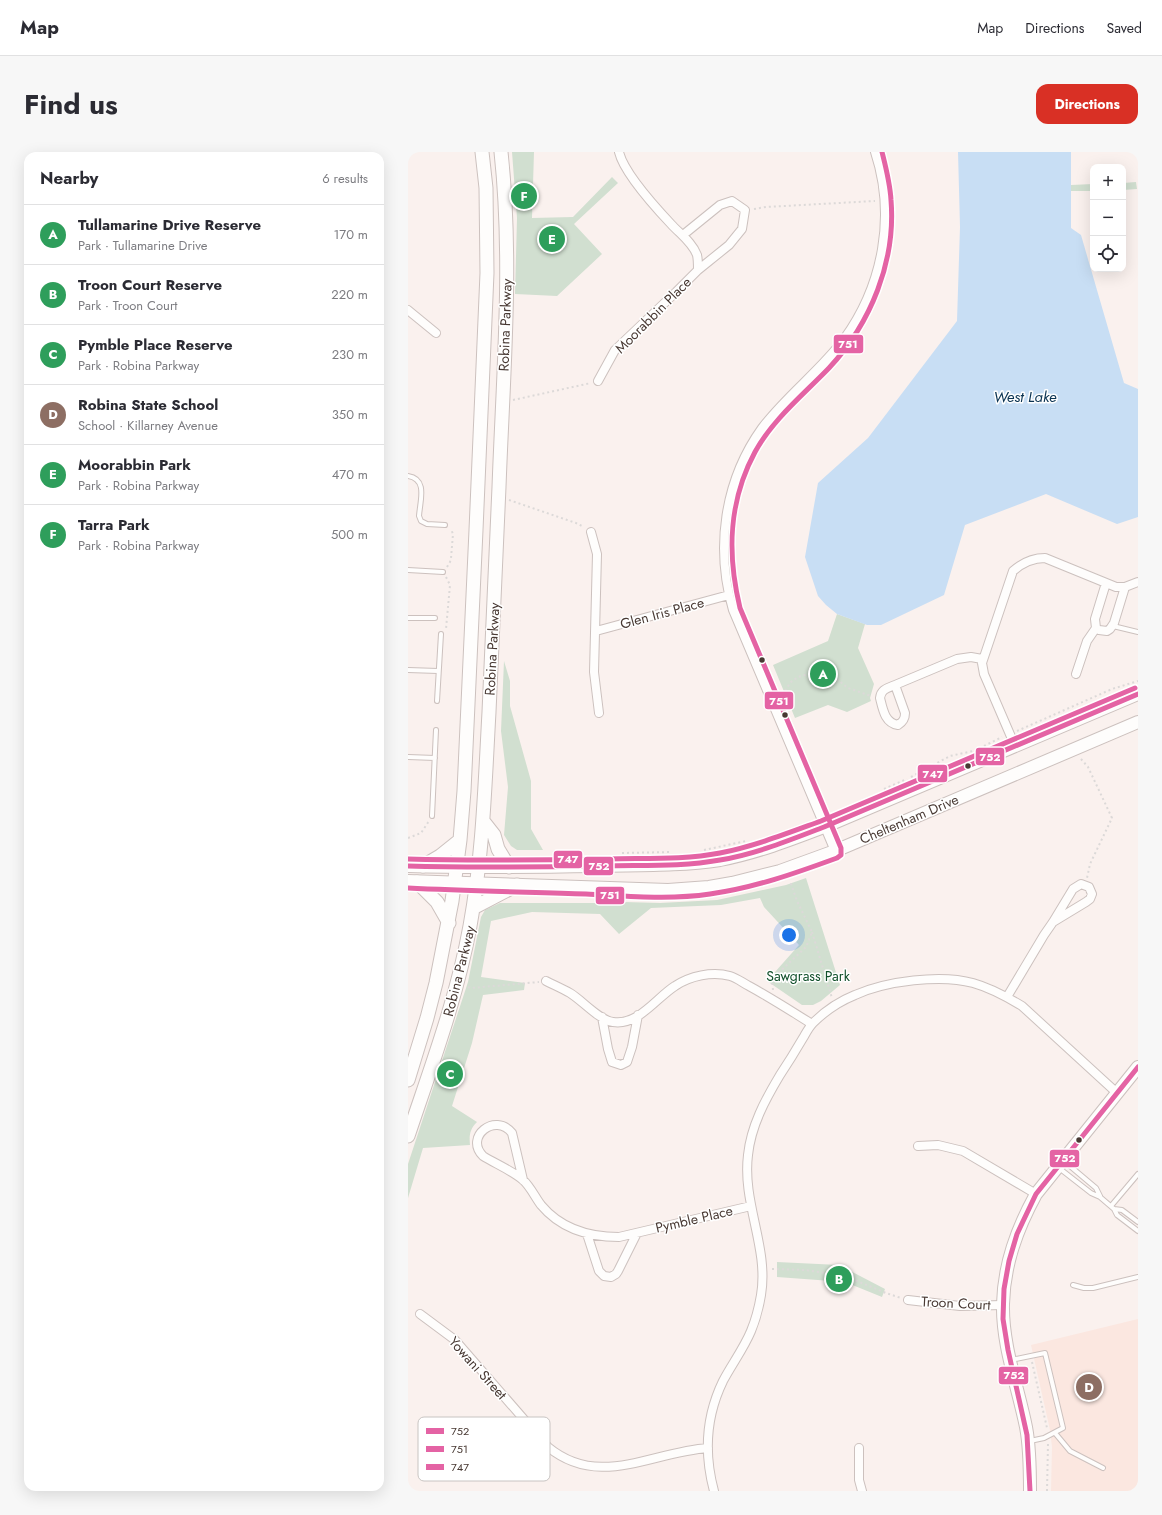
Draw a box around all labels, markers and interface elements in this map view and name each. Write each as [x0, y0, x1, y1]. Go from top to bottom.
text: Map [20, 14, 59, 41]
text: Map [977, 18, 1003, 38]
text: Directions [1025, 18, 1085, 38]
text: Saved [1107, 18, 1142, 38]
text: Find us [24, 84, 118, 125]
button: Directions [1036, 84, 1138, 124]
map controls [1090, 164, 1126, 272]
button: + [1090, 164, 1126, 200]
text: Nearby [40, 166, 98, 190]
text: 6 results [322, 169, 368, 188]
pin: F [511, 181, 537, 211]
button: − [1090, 200, 1126, 236]
text: Tullamarine Drive Reserve [78, 214, 261, 236]
pin: E [539, 224, 565, 254]
text: A [48, 225, 58, 244]
text: 170 m [333, 225, 368, 244]
text: Park · Tullamarine Drive [78, 236, 207, 255]
button: locate [1090, 236, 1126, 272]
street label: Moorabbin Place [610, 272, 696, 358]
text: Troon Court Reserve [78, 274, 222, 296]
street label: Robina Parkway [493, 277, 517, 372]
text: B [49, 285, 57, 304]
text: 220 m [331, 285, 368, 304]
text: Park · Troon Court [78, 296, 177, 315]
text: Pymble Place Reserve [78, 334, 232, 356]
line badge: 751 [833, 334, 864, 354]
text: 751 [838, 336, 858, 352]
text: C [48, 345, 58, 364]
text: 230 m [332, 345, 368, 364]
text: Park · Robina Parkway [78, 356, 199, 375]
water label: West Lake [993, 386, 1057, 408]
text: Robina State School [78, 394, 218, 416]
text: D [48, 405, 58, 424]
text: 350 m [332, 405, 368, 424]
text: School · Killarney Avenue [78, 416, 218, 435]
text: Moorabbin Park [78, 454, 191, 476]
text: E [49, 465, 57, 484]
text: 470 m [332, 465, 368, 484]
text: Park · Robina Parkway [78, 476, 199, 495]
text: Tarra Park [78, 514, 150, 536]
text: F [49, 525, 57, 544]
text: 500 m [331, 525, 368, 544]
text: Park · Robina Parkway [78, 536, 199, 555]
street label: Glen Iris Place [618, 592, 706, 634]
street label: Robina Parkway [480, 601, 504, 696]
unlabelled marker [757, 655, 767, 665]
pin: A [810, 659, 836, 689]
line badge: 751 [764, 691, 794, 710]
text: 751 [769, 693, 789, 709]
unlabelled marker [780, 710, 790, 720]
line badge: 752 [975, 747, 1005, 766]
text: 752 [980, 749, 1000, 765]
unlabelled marker [963, 761, 973, 771]
line badge: 747 [917, 764, 948, 783]
text: 747 [923, 766, 944, 782]
street label: Cheltenham Drive [856, 789, 962, 849]
line badge: 747 [553, 850, 583, 869]
text: 747 [558, 851, 579, 867]
line badge: 752 [583, 856, 614, 876]
text: 752 [589, 858, 609, 874]
line badge: 751 [595, 886, 625, 905]
text: 751 [600, 887, 620, 903]
street label: Robina Parkway [438, 923, 480, 1018]
your location [779, 925, 799, 945]
park label: Sawgrass Park [766, 966, 851, 986]
pin: C [437, 1059, 463, 1089]
unlabelled marker [1074, 1135, 1084, 1145]
line badge: 752 [1049, 1149, 1080, 1168]
text: 752 [1055, 1150, 1075, 1166]
street label: Pymble Place [653, 1200, 735, 1238]
pin: B [826, 1264, 852, 1294]
street label: Troon Court [921, 1291, 992, 1315]
street label: Yowani Street [444, 1332, 512, 1404]
line badge: 752 [998, 1366, 1029, 1385]
text: 752 [1004, 1367, 1024, 1383]
pin: D [1076, 1372, 1102, 1402]
legend [418, 1417, 550, 1481]
text: 752 [451, 1423, 469, 1439]
text: 751 [451, 1441, 468, 1457]
text: 747 [451, 1459, 469, 1475]

